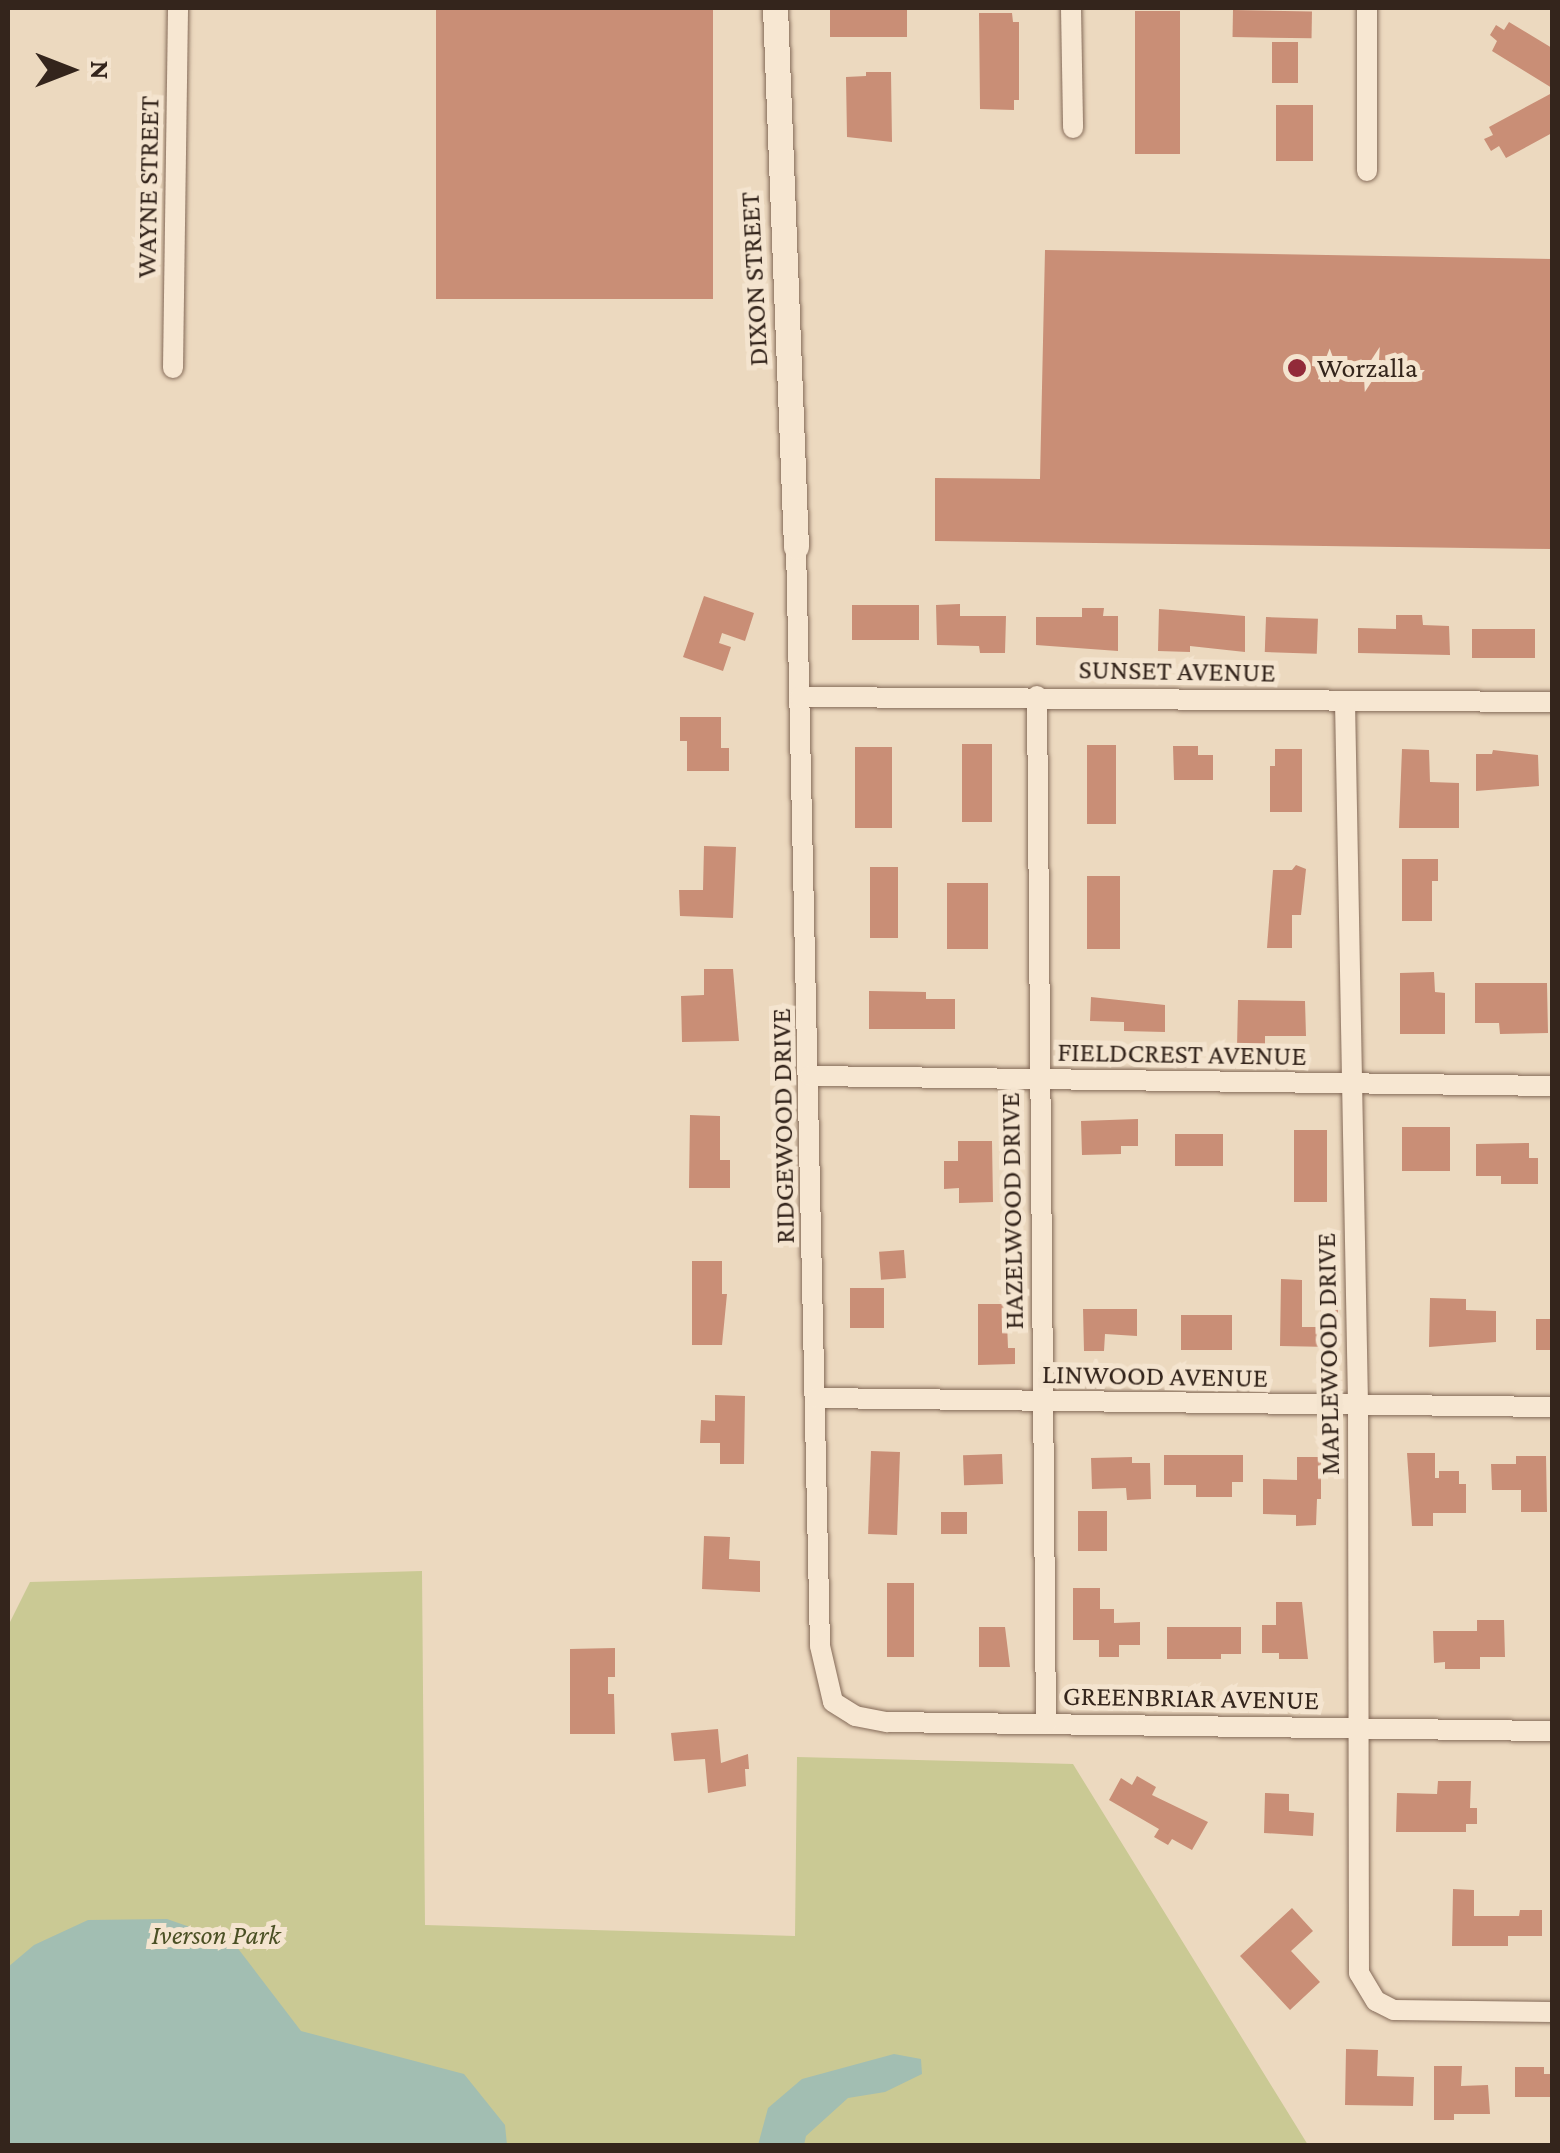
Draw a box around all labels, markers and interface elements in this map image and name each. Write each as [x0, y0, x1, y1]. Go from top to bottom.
north arrow [20, 20, 120, 120]
text: N [85, 60, 116, 80]
street label: WAYNE STREET [130, 95, 166, 279]
street label: DIXON STREET [733, 191, 775, 367]
place label: Worzalla [1317, 351, 1418, 385]
marker: Worzalla [1286, 357, 1308, 379]
street label: SUNSET AVENUE [1078, 652, 1276, 690]
street label: RIDGEWOOD DRIVE [764, 1008, 802, 1244]
street label: FIELDCREST AVENUE [1057, 1035, 1307, 1073]
street label: HAZELWOOD DRIVE [993, 1092, 1031, 1330]
street label: MAPLEWOOD DRIVE [1309, 1232, 1347, 1476]
street label: LINWOOD AVENUE [1042, 1357, 1268, 1395]
street label: GREENBRIAR AVENUE [1063, 1679, 1319, 1717]
park label: Iverson Park [152, 1918, 280, 1952]

